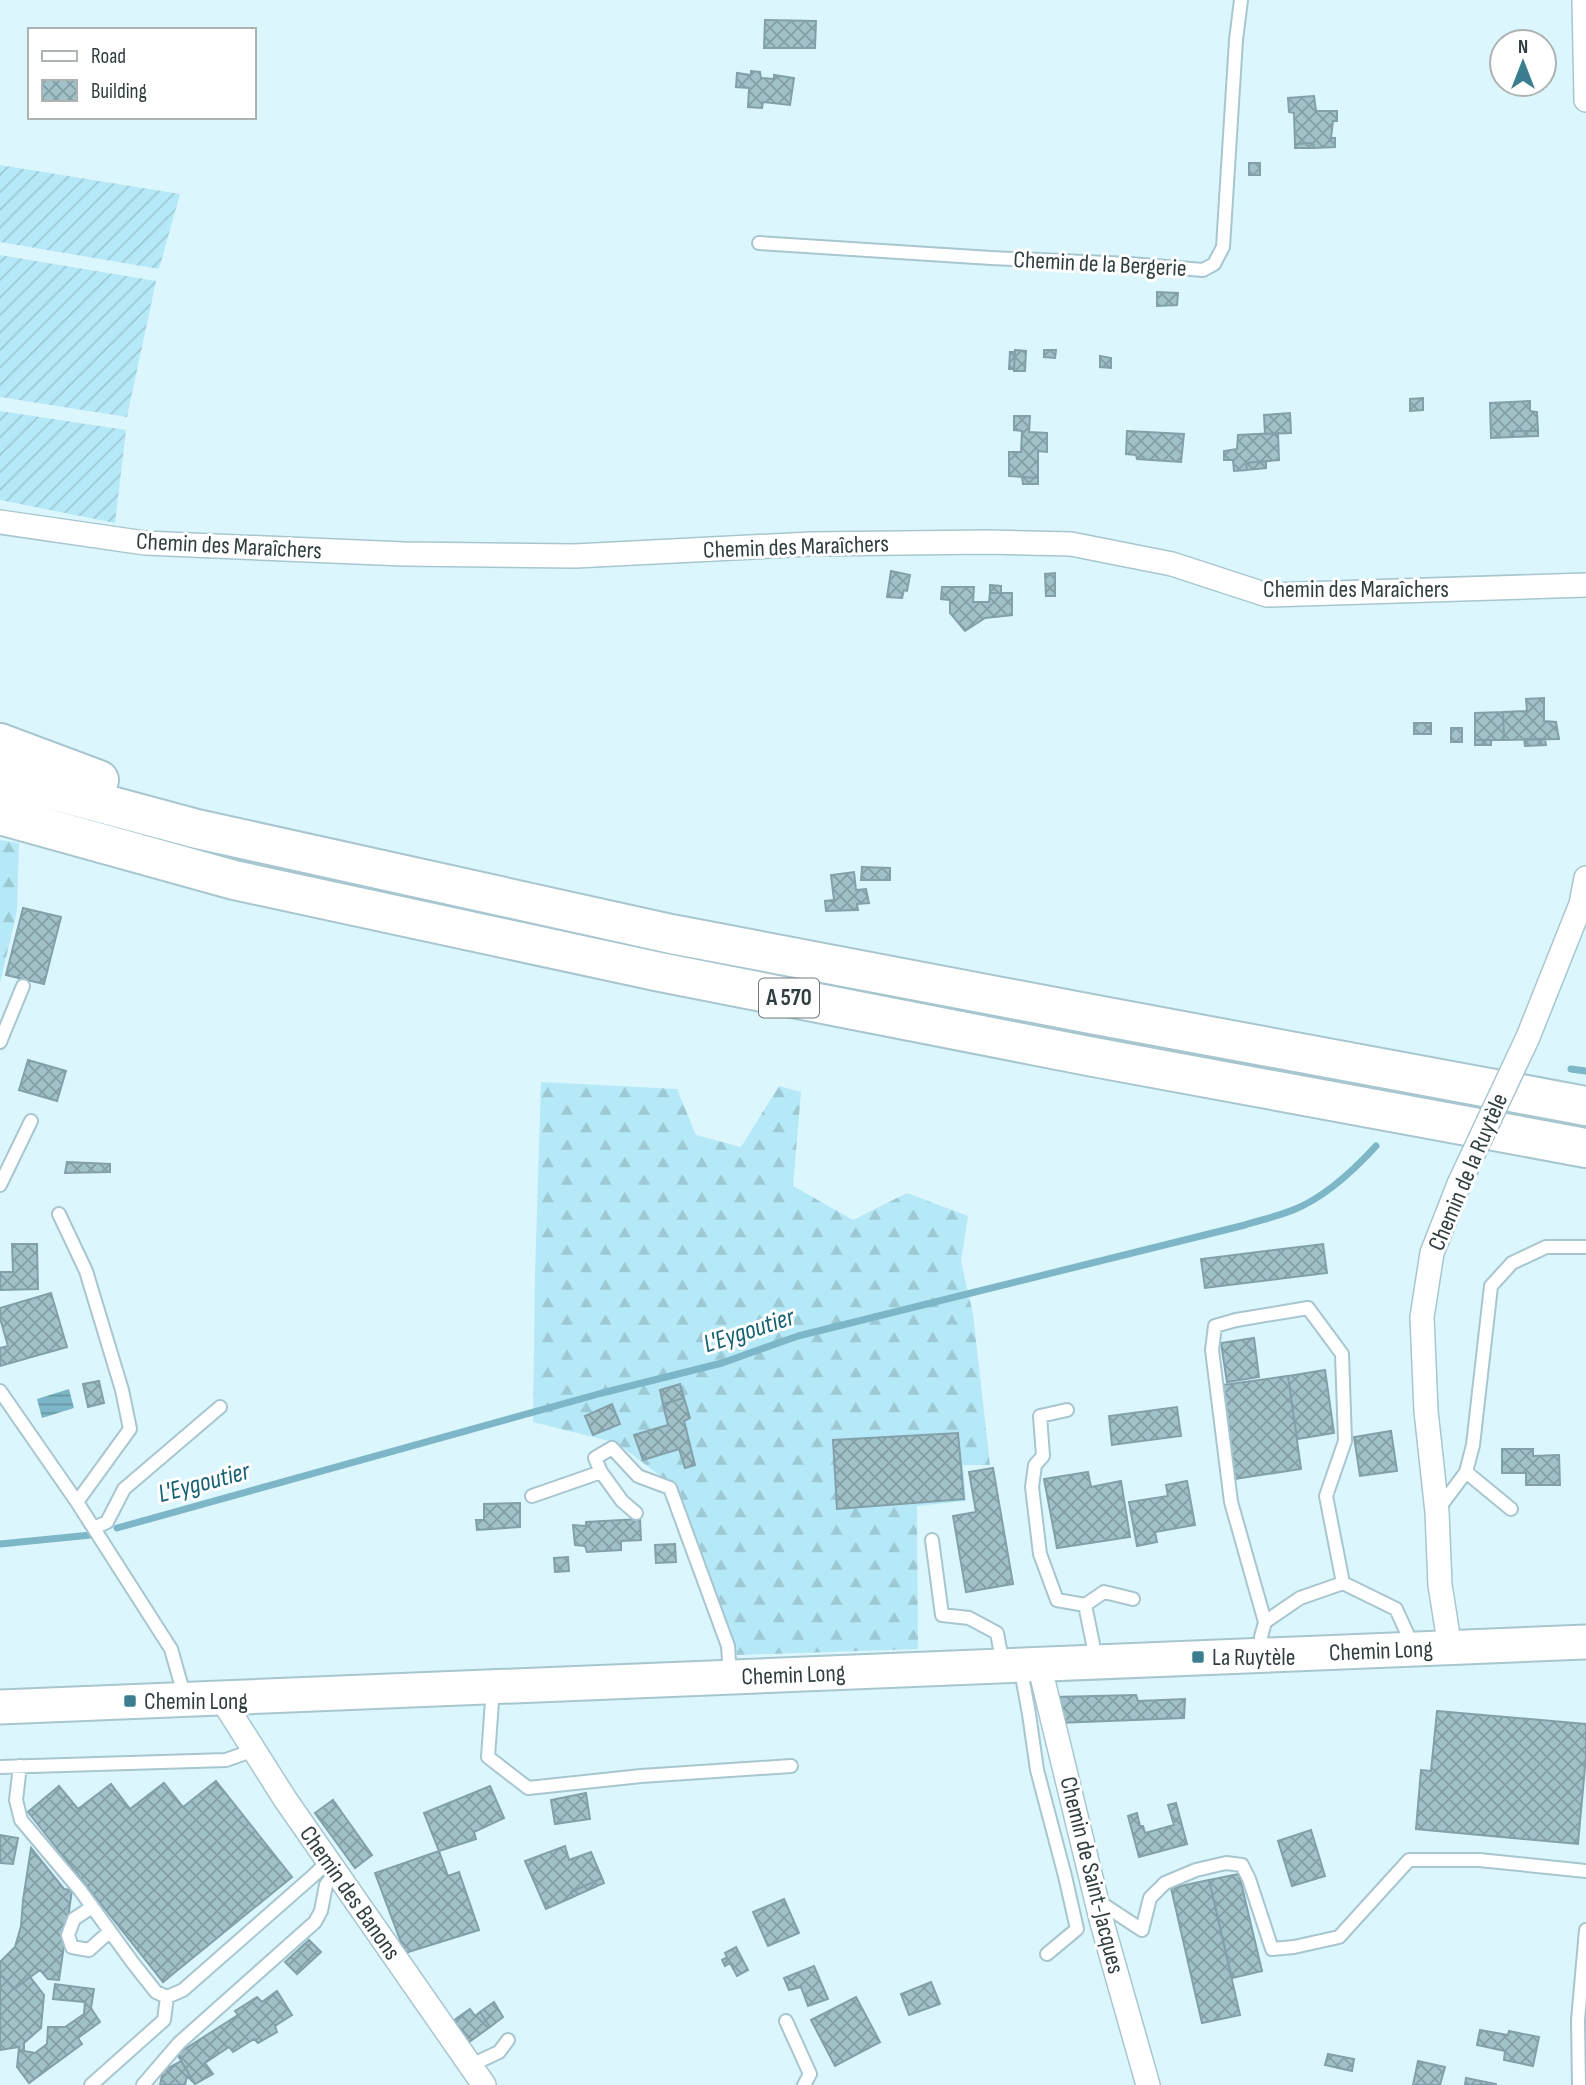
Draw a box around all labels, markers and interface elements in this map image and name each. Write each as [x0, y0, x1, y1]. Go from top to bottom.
legend [28, 28, 256, 119]
north arrow [1488, 28, 1558, 98]
text: N [1518, 36, 1528, 59]
text: Road [91, 44, 126, 69]
text: Building [91, 79, 147, 104]
street label: Chemin de la Bergerie [1013, 245, 1187, 283]
street label: Chemin des Maraîchers [135, 527, 323, 565]
street label: Chemin des Maraîchers [703, 529, 889, 565]
street label: Chemin des Maraîchers [1263, 575, 1449, 604]
road number: A 570 [759, 979, 819, 1018]
street label: Chemin de la Ruytèle [1422, 1089, 1514, 1255]
water label: L'Eygoutier [700, 1301, 800, 1360]
water label: L'Eygoutier [155, 1455, 255, 1510]
street label: Chemin Long [1328, 1634, 1433, 1667]
place label: La Ruytèle [1212, 1643, 1295, 1672]
marker: La Ruytèle [1190, 1649, 1206, 1665]
street label: Chemin Long [741, 1658, 846, 1691]
place label: Chemin Long [144, 1687, 248, 1716]
marker: Chemin Long [122, 1693, 138, 1709]
street label: Chemin de Saint-Jacques [1054, 1774, 1130, 1976]
street label: Chemin des Banons [293, 1820, 407, 1966]

